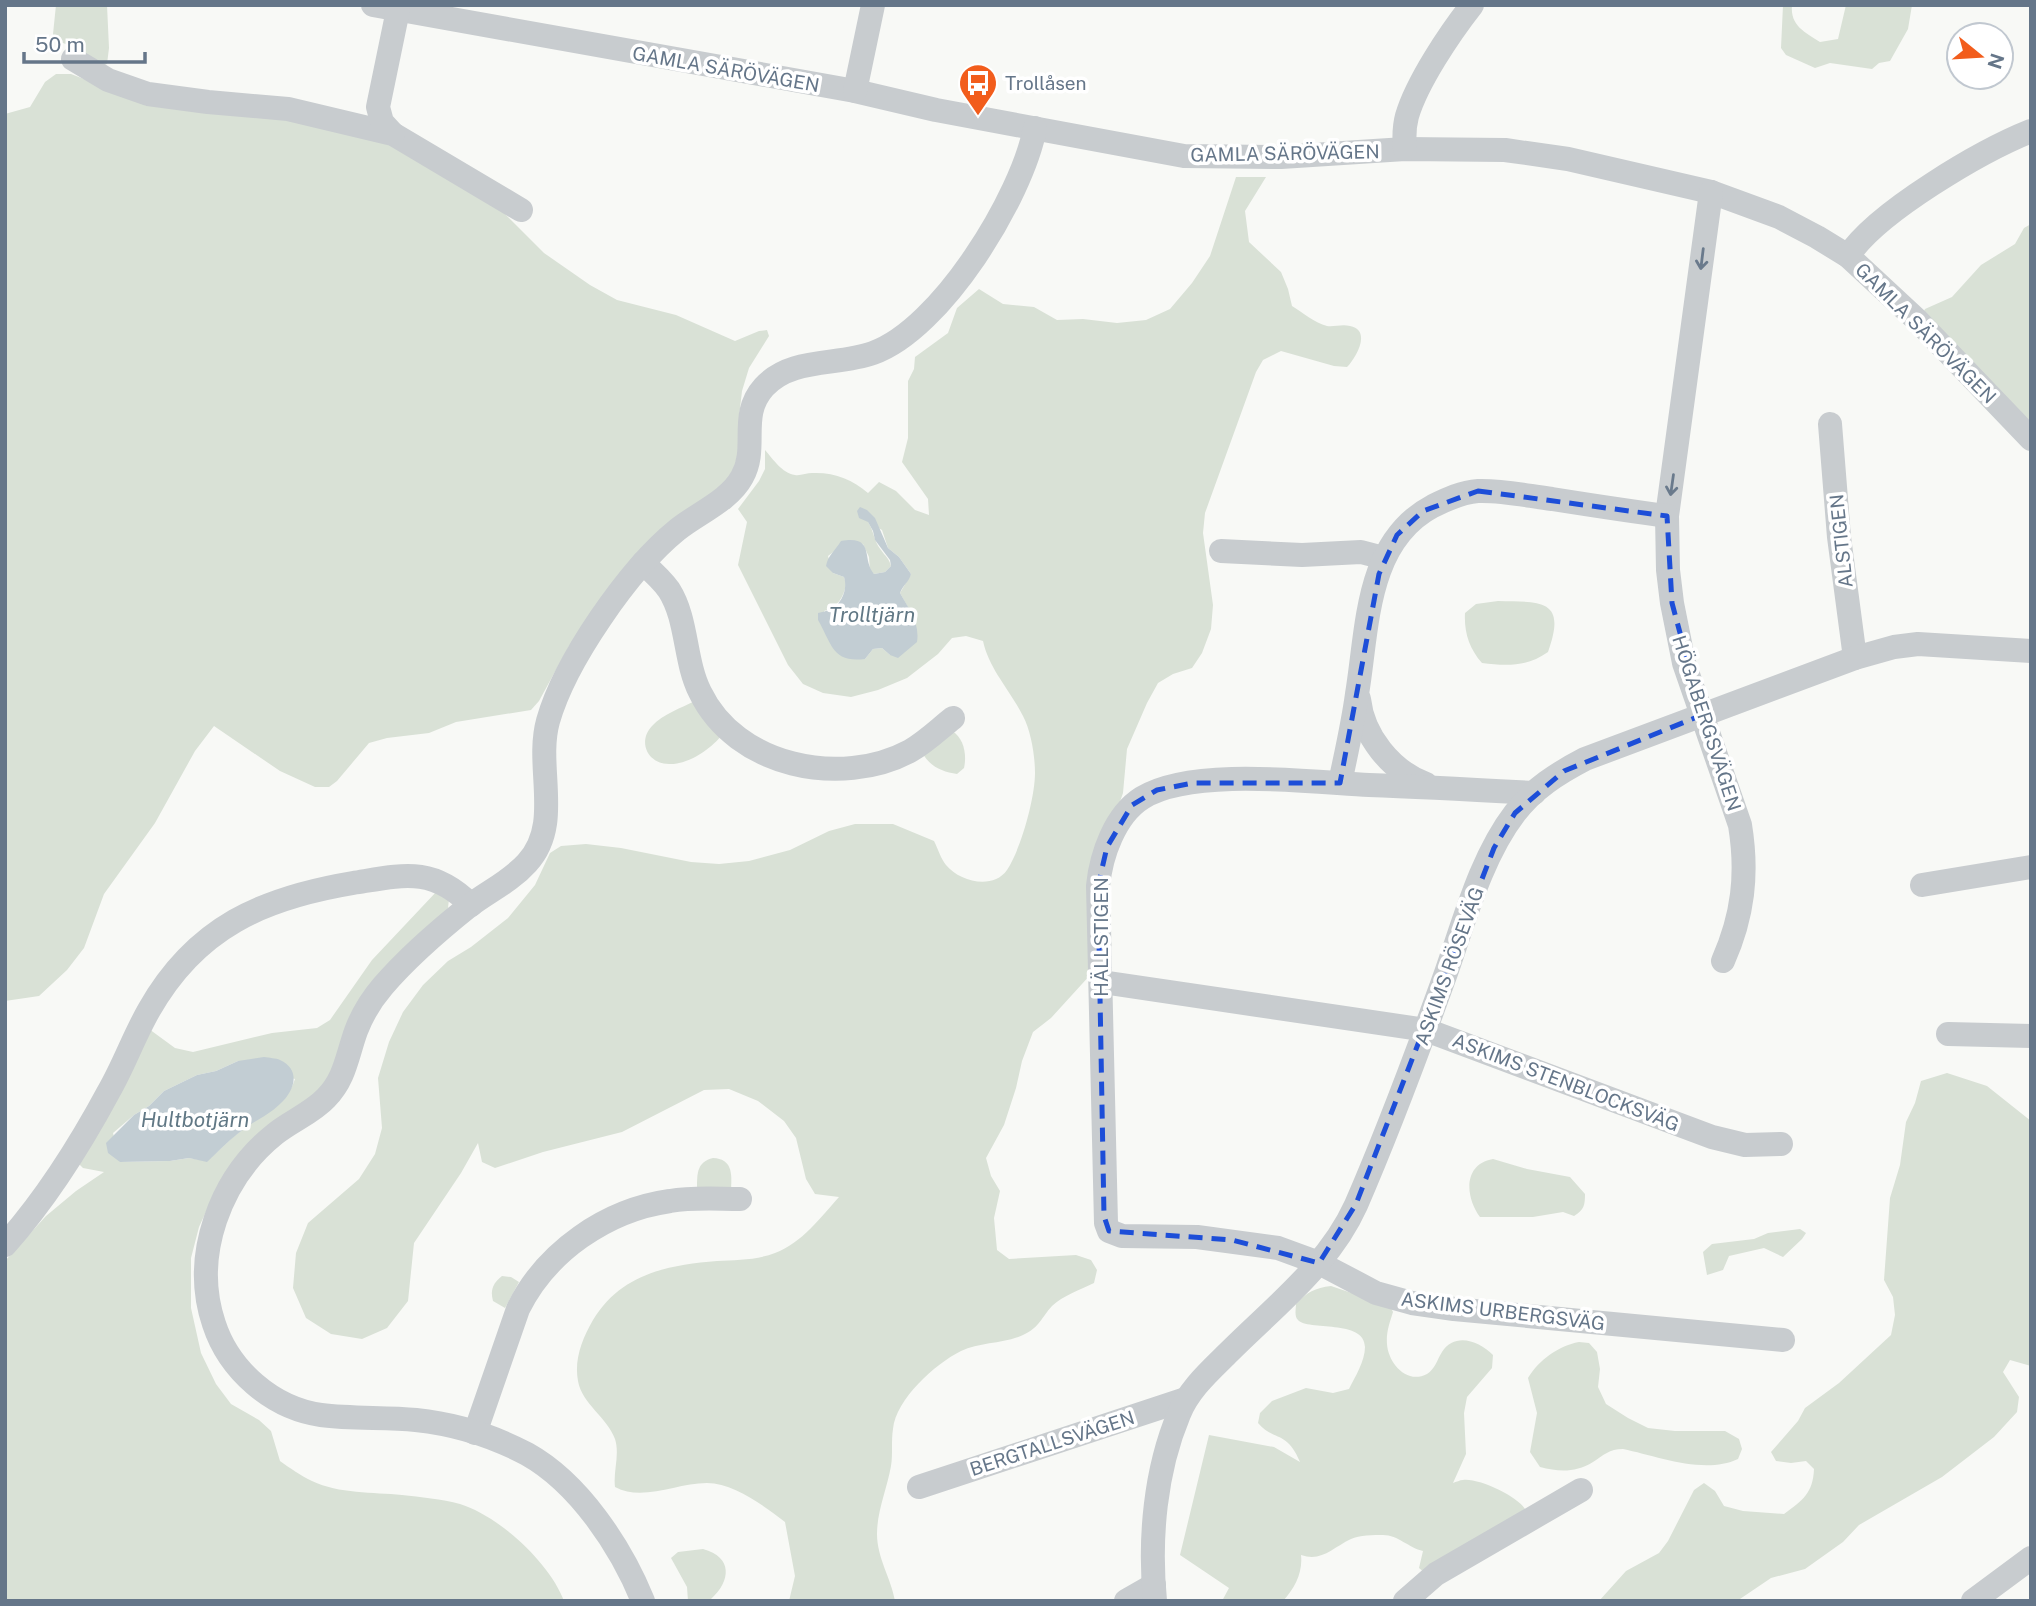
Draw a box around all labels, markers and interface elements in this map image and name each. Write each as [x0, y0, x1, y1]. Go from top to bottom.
scale bar [24, 21, 145, 65]
north arrow [1945, 21, 2015, 91]
text: 50 m [35, 32, 85, 57]
street label: GAMLA SÄRÖVÄGEN [631, 42, 821, 96]
text: N [1983, 51, 2009, 72]
bus stop icon: Trollåsen [957, 62, 999, 117]
place label: Trollåsen [1005, 72, 1087, 94]
street label: GAMLA SÄRÖVÄGEN [1190, 140, 1380, 166]
one-way arrow [1695, 247, 1708, 270]
street label: GAMLA SÄRÖVÄGEN [1851, 258, 2001, 408]
one-way arrow [1665, 473, 1678, 495]
street label: ALSTIGEN [1825, 493, 1857, 589]
water label: Trolltjärn [829, 602, 915, 627]
street label: HÖGABERGSVÄGEN [1668, 632, 1746, 814]
street label: HÄLLSTIGEN [1090, 877, 1112, 997]
street label: ASKIMS RÖSEVÄG [1410, 884, 1488, 1048]
street label: ASKIMS STENBLOCKSVÄG [1450, 1029, 1682, 1135]
water label: Hultbotjärn [141, 1107, 249, 1132]
street label: ASKIMS URBERGSVÄG [1400, 1288, 1606, 1334]
street label: BERGTALLSVÄGEN [967, 1406, 1137, 1480]

